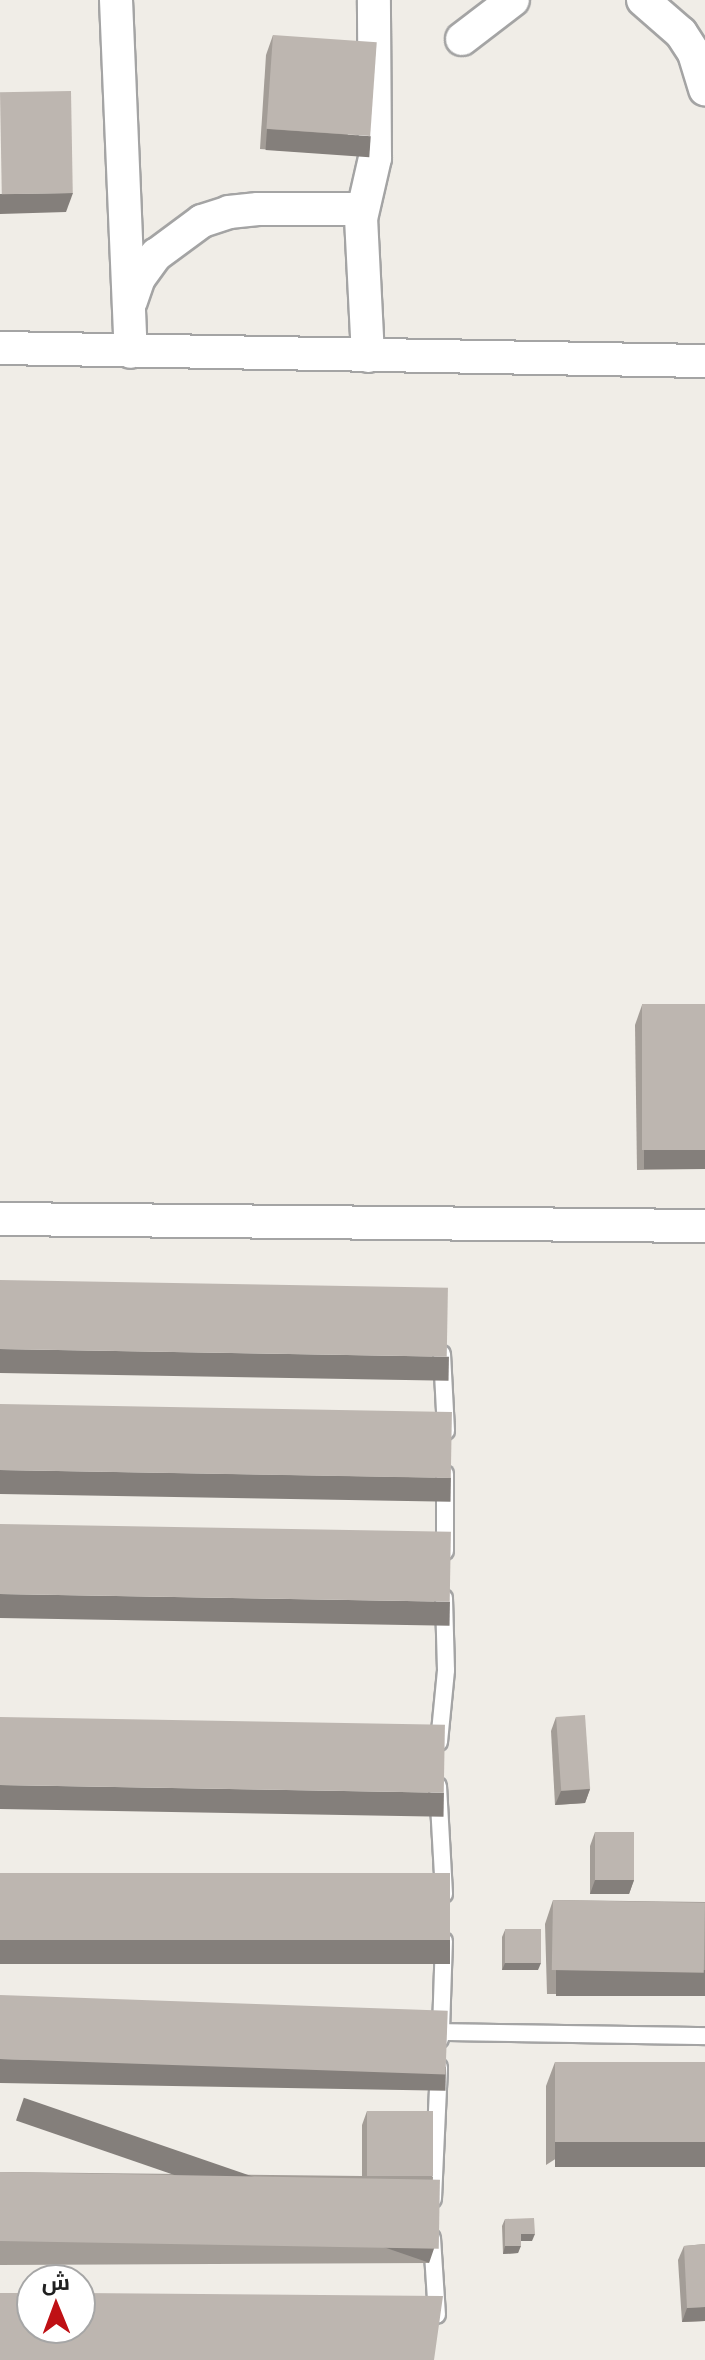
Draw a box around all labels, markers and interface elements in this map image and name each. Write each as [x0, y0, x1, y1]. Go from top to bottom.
north arrow [16, 2264, 96, 2344]
text: ش [41, 2268, 70, 2295]

